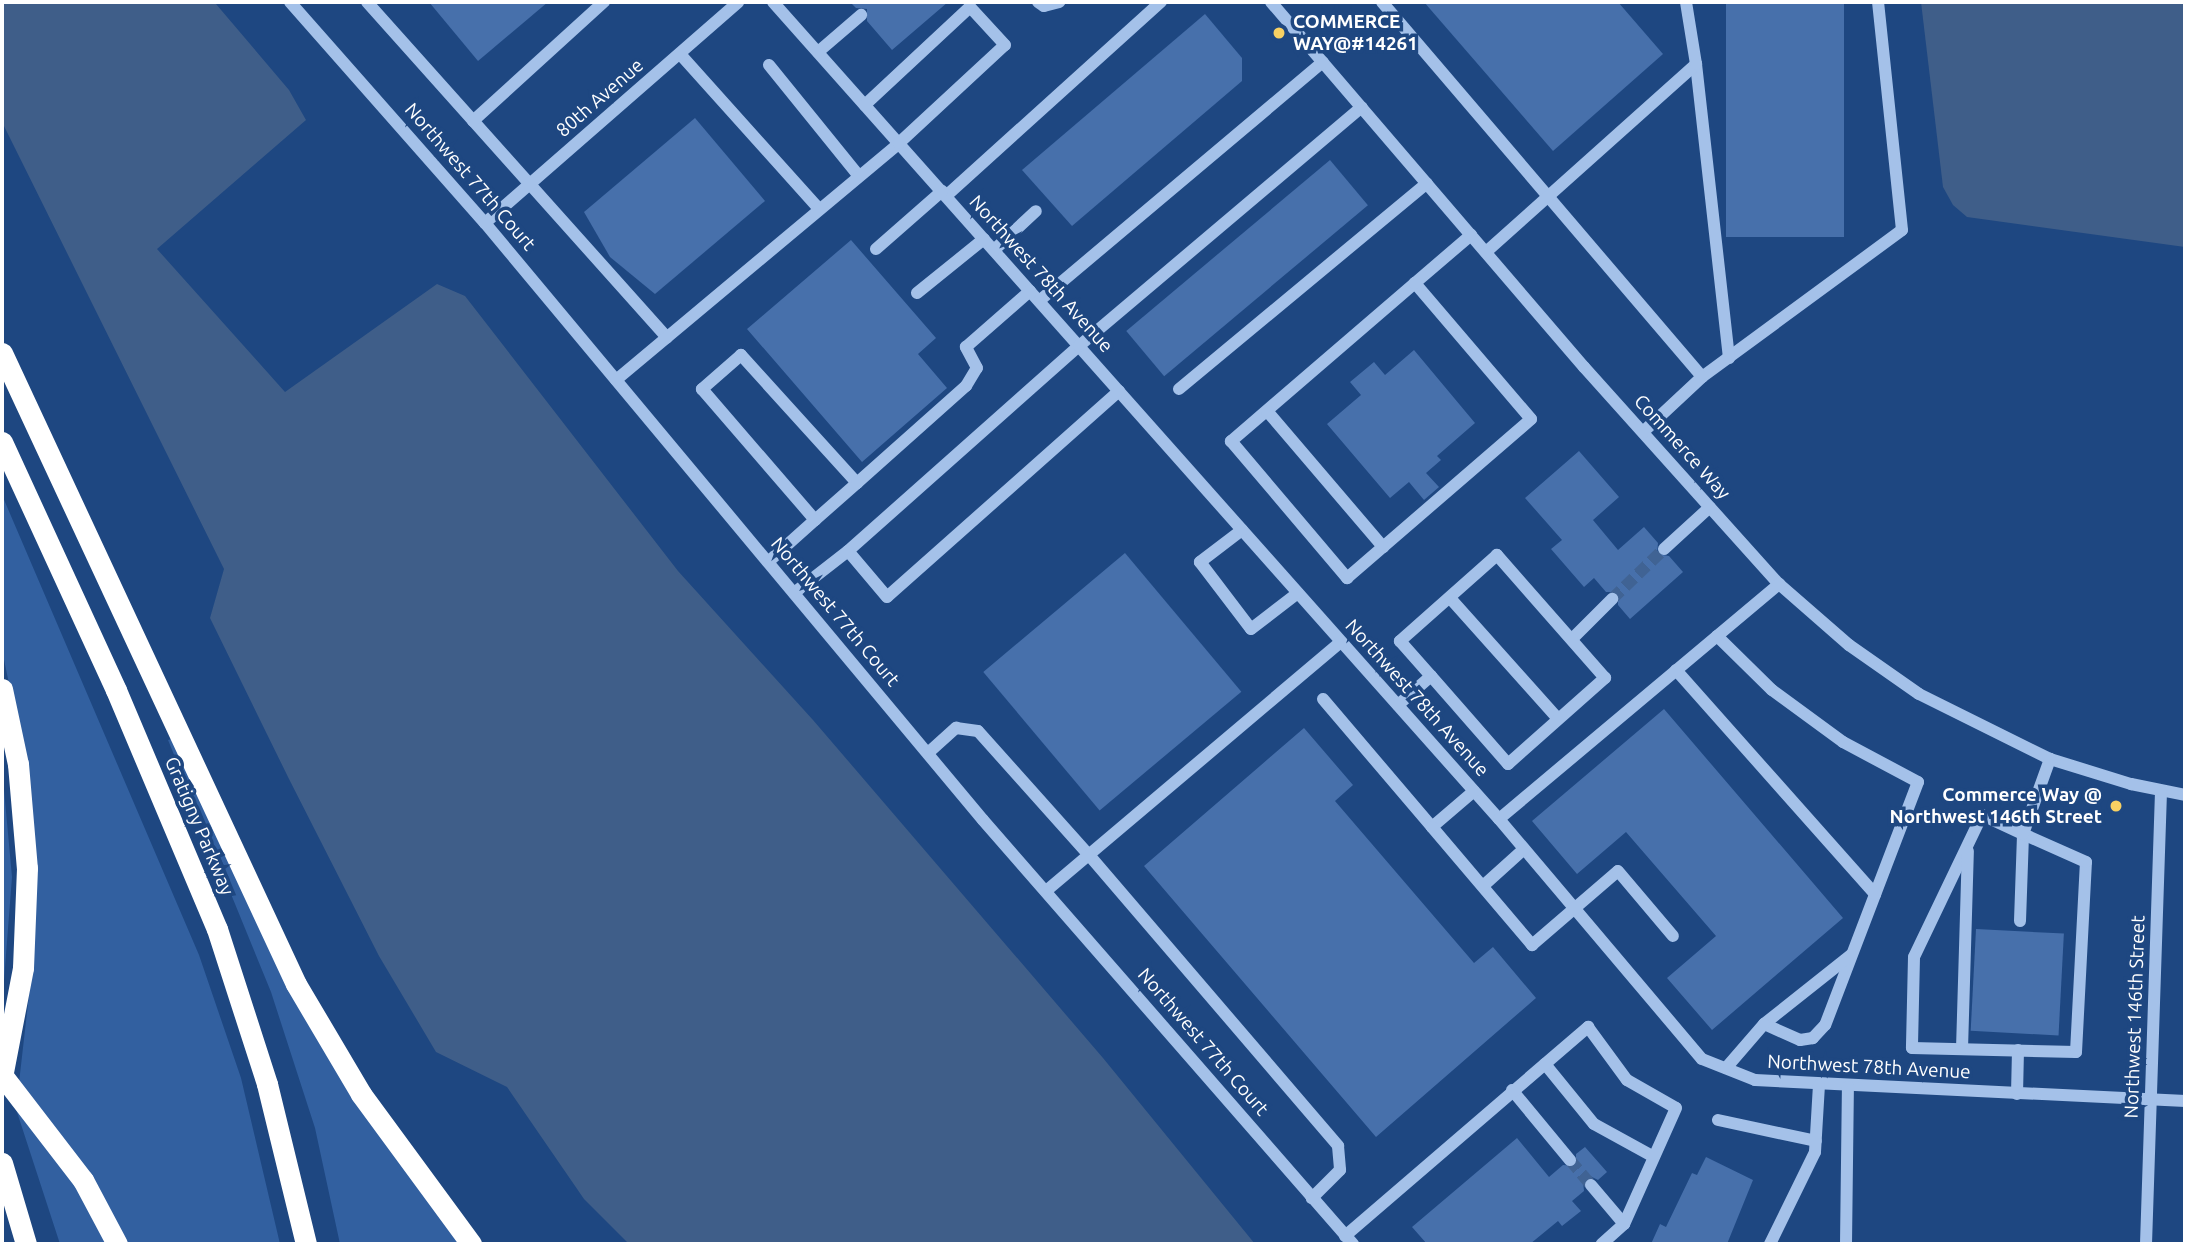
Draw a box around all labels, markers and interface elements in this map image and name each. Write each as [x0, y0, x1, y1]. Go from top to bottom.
place label: COMMERCE WAY@#14261 [1293, 11, 1418, 55]
marker: COMMERCE WAY@#14261 [1271, 25, 1287, 41]
street label: 80th Avenue [552, 54, 648, 142]
street label: Northwest 77th Court [400, 99, 540, 255]
street label: Northwest 78th Avenue [964, 191, 1118, 357]
street label: Commerce Way [1629, 390, 1735, 504]
street label: Northwest 77th Court [766, 533, 904, 691]
street label: Northwest 78th Avenue [1340, 615, 1494, 781]
street label: Gratigny Parkway [160, 753, 238, 899]
place label: Commerce Way @ Northwest 146th Street [1889, 784, 2102, 828]
marker: Commerce Way @ Northwest 146th Street [2108, 798, 2124, 814]
street label: Northwest 146th Street [2120, 915, 2150, 1119]
street label: Northwest 77th Court [1133, 964, 1273, 1120]
street label: Northwest 78th Avenue [1767, 1050, 1971, 1084]

